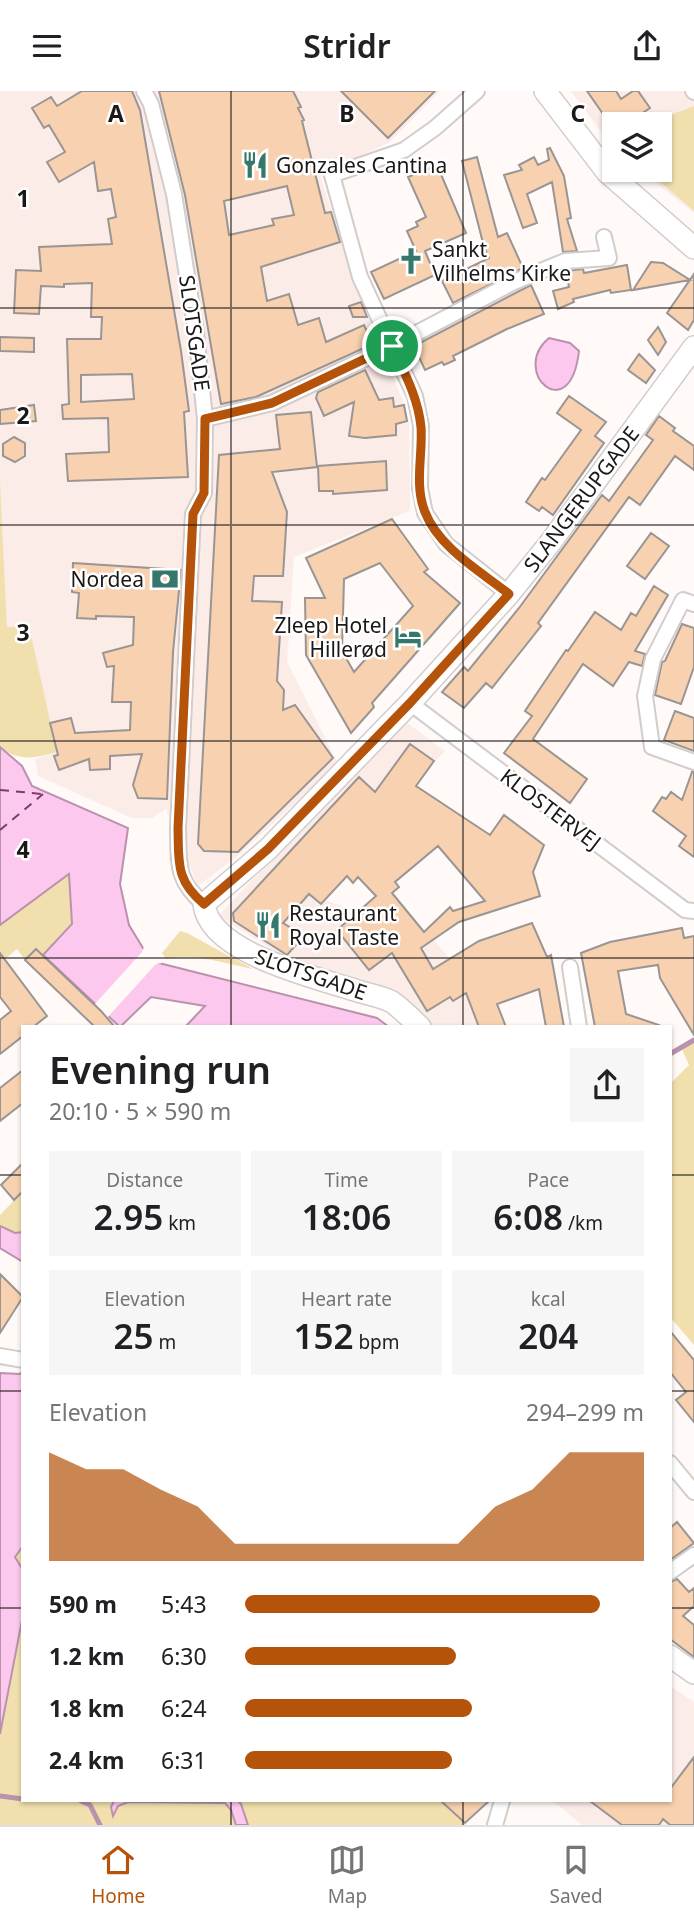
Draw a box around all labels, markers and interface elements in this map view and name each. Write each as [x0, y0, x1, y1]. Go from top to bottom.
text: Stridr [303, 24, 391, 67]
icon: menu [28, 27, 66, 65]
icon: share [628, 27, 666, 65]
text: A [108, 97, 124, 129]
text: B [339, 97, 355, 129]
text: C [571, 97, 586, 129]
map controls [602, 112, 672, 182]
button: layers [602, 112, 672, 182]
restaurant icon: Gonzales Cantina [240, 150, 270, 180]
place label: Gonzales Cantina [276, 151, 447, 179]
text: 1 [16, 182, 30, 214]
place label: Sankt Vilhelms Kirke [432, 235, 571, 287]
church icon: Sankt Vilhelms Kirke [396, 246, 426, 276]
street label: SLOTSGADE [173, 273, 217, 393]
pin [362, 316, 422, 376]
icon: arrive [373, 327, 411, 365]
text: 2 [16, 399, 30, 431]
street label: SLANGERUPGADE [517, 420, 645, 578]
bank icon: Nordea [150, 564, 180, 594]
place label: Nordea [71, 565, 144, 593]
place label: Zleep Hotel Hillerød [274, 611, 387, 663]
text: 3 [16, 616, 30, 648]
hotel icon: Zleep Hotel Hillerød [393, 622, 423, 652]
street label: KLOSTERVEJ [495, 762, 607, 856]
text: 4 [16, 833, 30, 865]
place label: Restaurant Royal Taste [289, 899, 399, 951]
restaurant icon: Restaurant Royal Taste [253, 910, 283, 940]
street label: SLOTSGADE [251, 942, 371, 1006]
text: Evening run [49, 1043, 271, 1095]
button: share [570, 1048, 644, 1122]
text: 20:10 · 5 × 590 m [49, 1095, 231, 1127]
text: Distance [106, 1167, 183, 1193]
text: Time [325, 1167, 368, 1193]
text: Pace [527, 1167, 569, 1193]
text: 2.95 [94, 1193, 163, 1240]
text: 18:06 [302, 1193, 391, 1240]
text: 6:08 [493, 1193, 563, 1240]
text: km [163, 1210, 196, 1236]
text: /km [563, 1210, 603, 1236]
text: Elevation [104, 1286, 185, 1312]
text: Heart rate [301, 1286, 392, 1312]
text: kcal [531, 1286, 566, 1312]
text: 25 [113, 1312, 153, 1359]
text: 152 [293, 1312, 353, 1359]
text: 204 [518, 1312, 578, 1359]
text: m [153, 1329, 176, 1355]
text: bpm [353, 1329, 400, 1355]
text: Elevation [49, 1396, 147, 1428]
text: 294–299 m [526, 1396, 644, 1428]
text: 590 m [49, 1588, 117, 1620]
text: 5:43 [161, 1588, 207, 1620]
text: 1.2 km [49, 1640, 124, 1672]
text: 6:30 [161, 1640, 207, 1672]
text: 1.8 km [49, 1692, 124, 1724]
text: 6:24 [161, 1692, 207, 1724]
text: 2.4 km [49, 1744, 124, 1776]
text: 6:31 [161, 1744, 207, 1776]
tab: Home [91, 1841, 145, 1909]
tab: Map [328, 1841, 367, 1909]
tab: Saved [550, 1841, 603, 1909]

